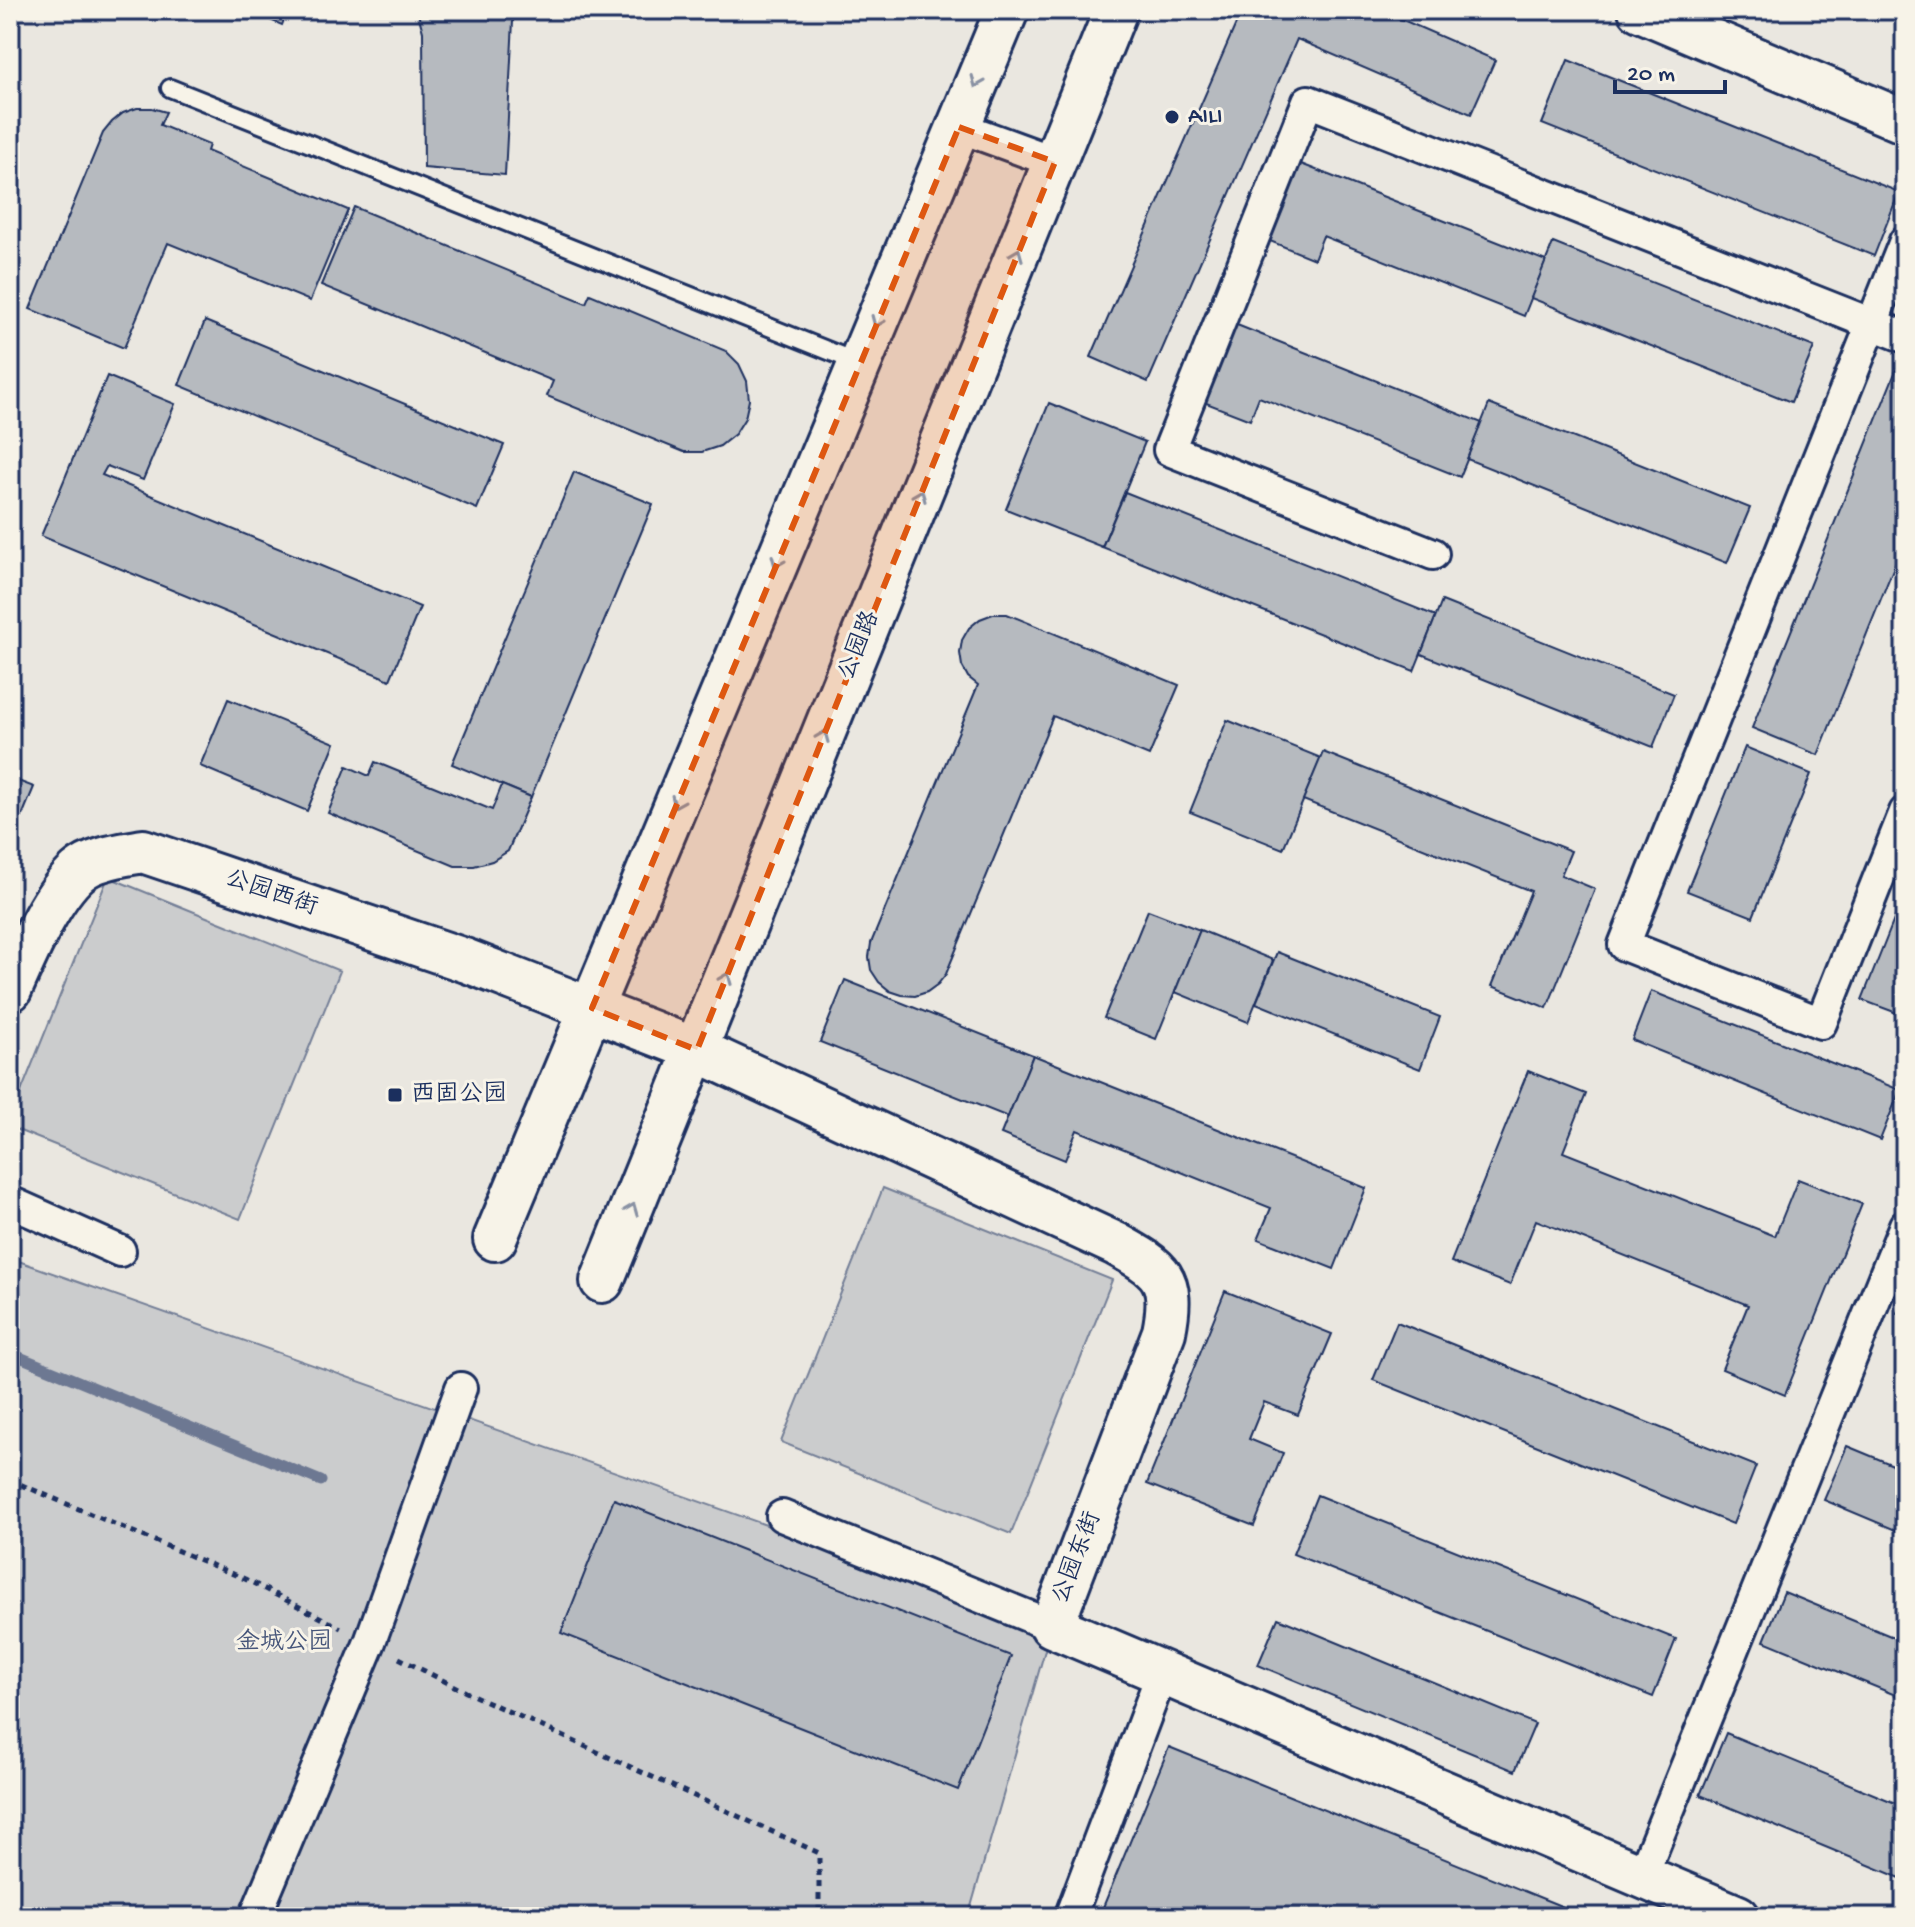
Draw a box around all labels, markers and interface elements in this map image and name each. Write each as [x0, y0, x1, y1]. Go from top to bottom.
scale bar [1615, 44, 1725, 94]
text: 20 m [1627, 61, 1675, 90]
one-way arrow [971, 74, 987, 88]
place label: AILI [1188, 103, 1222, 132]
marker: AILI [1163, 108, 1181, 126]
one-way arrow [1008, 248, 1024, 262]
one-way arrow [871, 314, 887, 328]
one-way arrow [910, 489, 927, 503]
one-way arrow [771, 554, 787, 568]
street label: 公园路 [831, 606, 887, 685]
one-way arrow [813, 730, 830, 744]
one-way arrow [671, 794, 687, 808]
street label: 公园西街 [221, 865, 321, 923]
one-way arrow [716, 972, 733, 986]
place label: 西固公园 [411, 1081, 507, 1110]
marker: 西固公园 [386, 1086, 404, 1104]
one-way arrow [622, 1203, 638, 1217]
street label: 公园东街 [1046, 1508, 1109, 1608]
park label: 金城公园 [236, 1628, 332, 1658]

